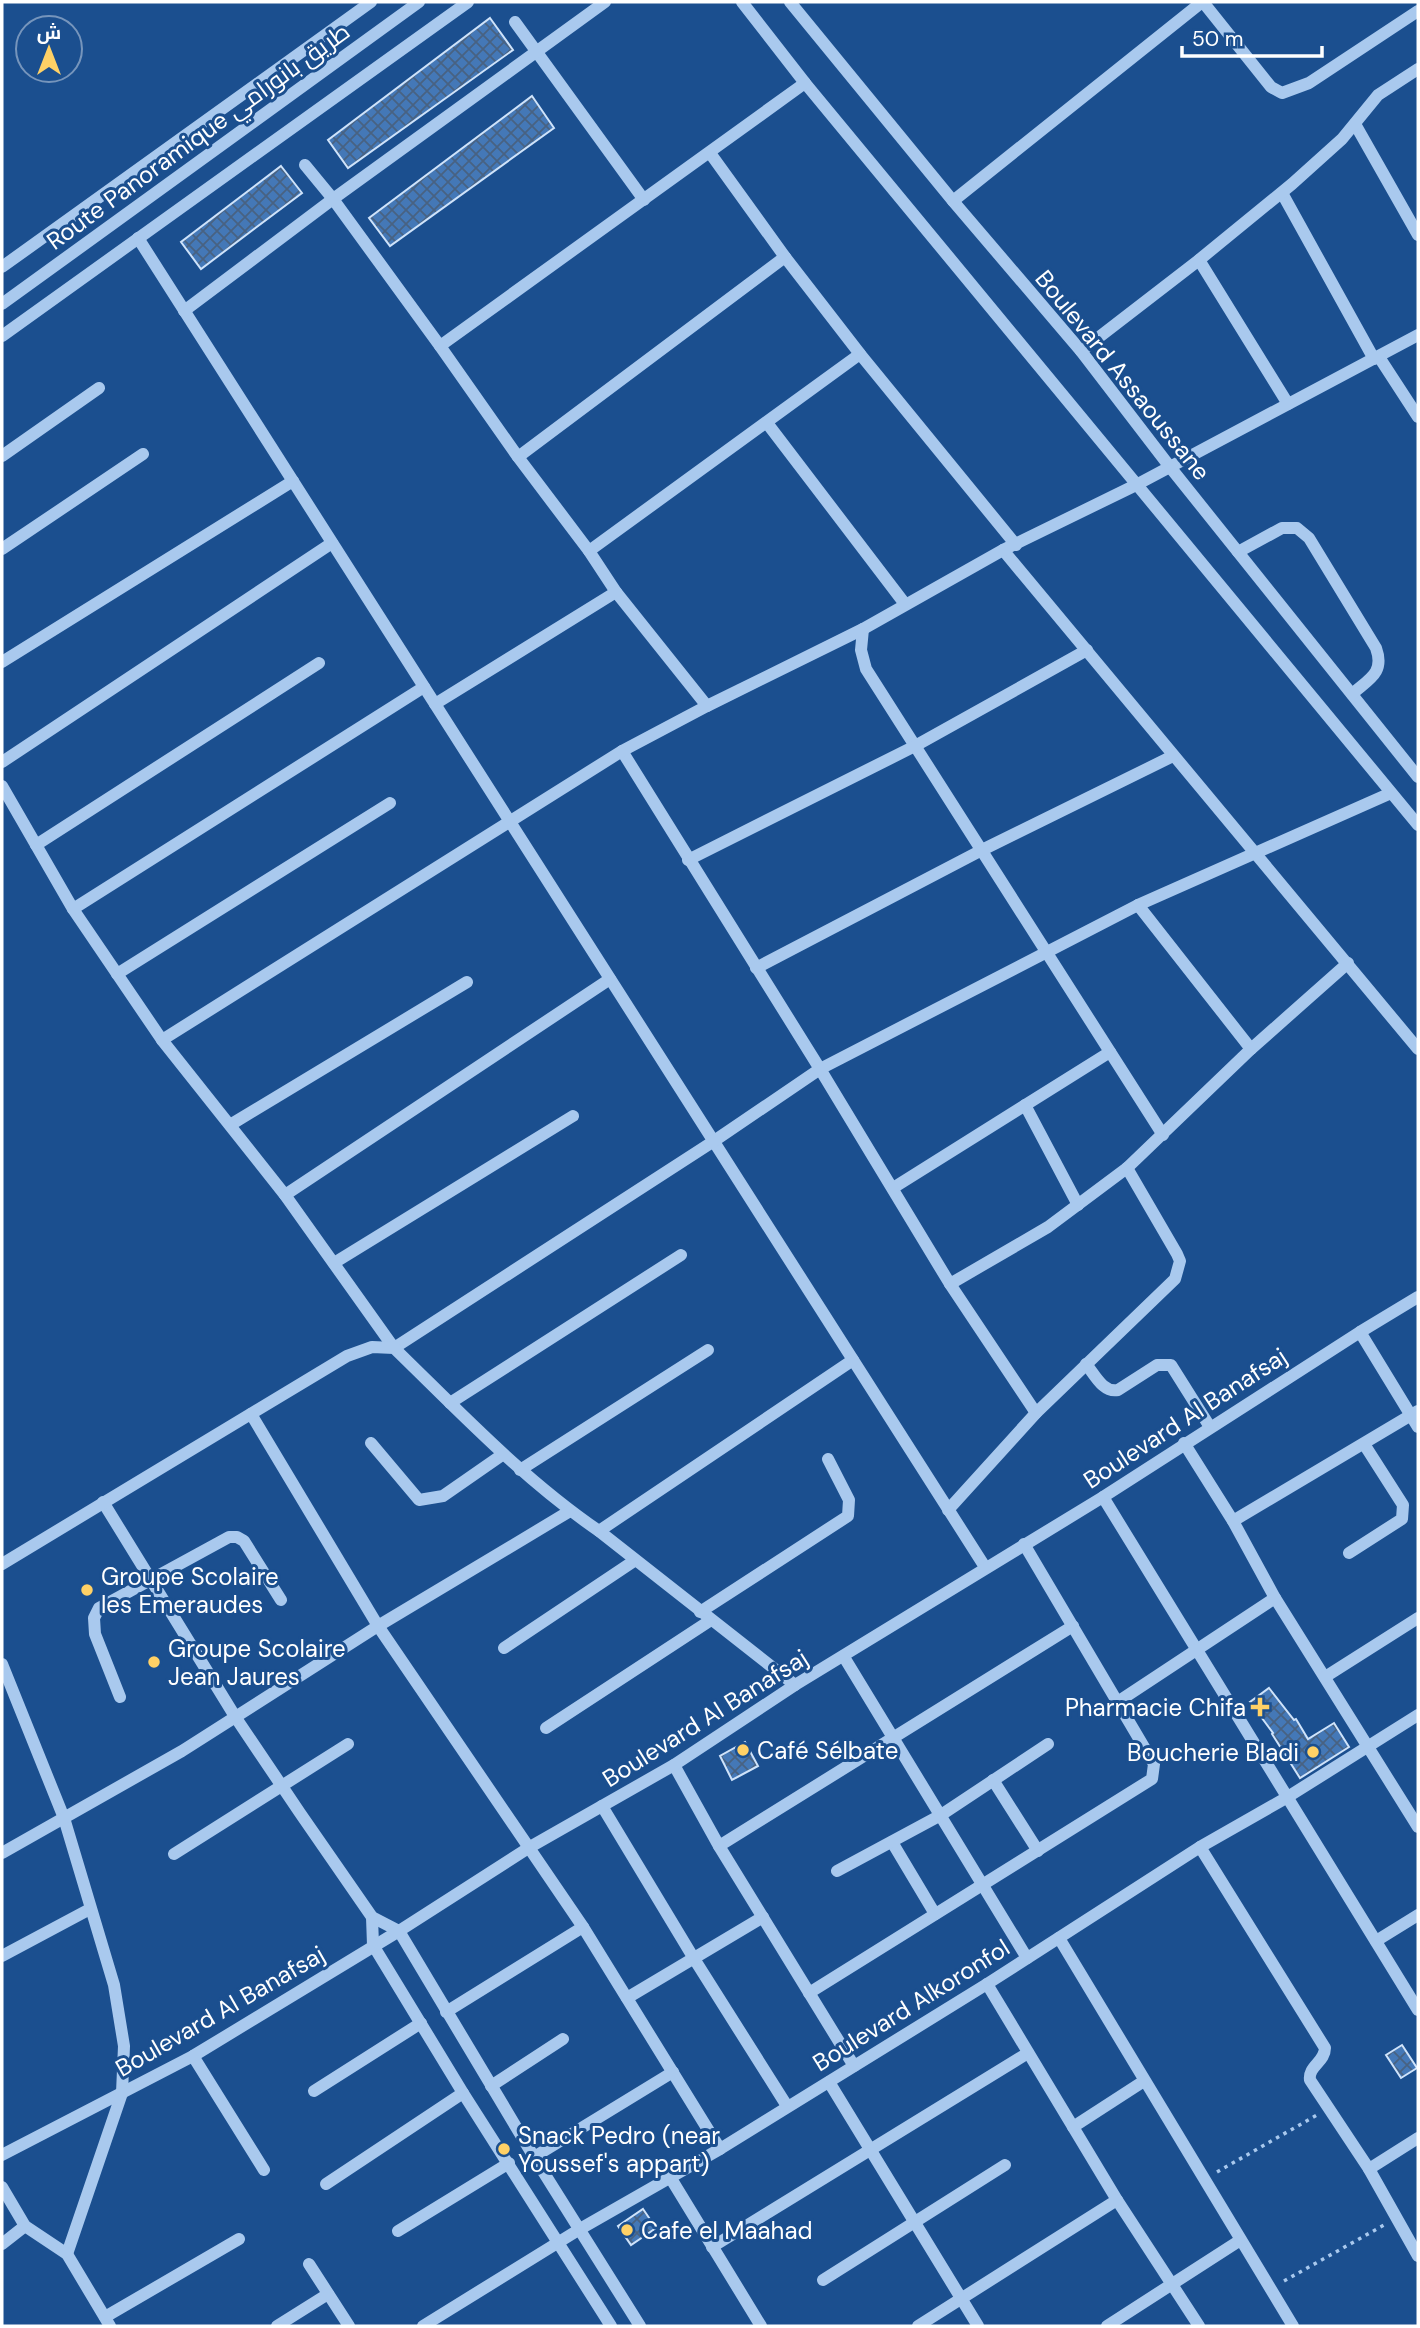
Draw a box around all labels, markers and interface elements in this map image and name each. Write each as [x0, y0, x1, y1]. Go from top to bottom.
north arrow [14, 14, 84, 84]
scale bar [1182, 14, 1322, 58]
street label: Route Panoramique طريق بانورامي [40, 16, 358, 260]
text: ش [37, 20, 61, 45]
text: 50 m [1192, 25, 1243, 53]
street label: Boulevard Assaoussane [1029, 264, 1217, 486]
street label: Boulevard Al Banafsaj [1077, 1341, 1293, 1495]
place label: Groupe Scolaire les Emeraudes [101, 1561, 279, 1620]
marker: Groupe Scolaire les Emeraudes [79, 1582, 95, 1598]
place label: Groupe Scolaire Jean Jaures [168, 1633, 346, 1692]
street label: Boulevard Al Banafsaj [596, 1642, 814, 1794]
marker: Groupe Scolaire Jean Jaures [146, 1654, 162, 1670]
place label: Pharmacie Chifa [1065, 1692, 1246, 1723]
marker: Pharmacie Chifa [1252, 1699, 1268, 1715]
place label: Café Sélbate [757, 1735, 898, 1766]
place label: Boucherie Bladi [1127, 1737, 1299, 1768]
marker: Café Sélbate [735, 1742, 751, 1758]
marker: Boucherie Bladi [1305, 1744, 1321, 1760]
street label: Boulevard Alkoronfol [807, 1932, 1015, 2078]
street label: Boulevard Al Banafsaj [110, 1938, 330, 2084]
place label: Snack Pedro (near Youssef's appart) [518, 2120, 720, 2179]
marker: Snack Pedro (near Youssef's appart) [496, 2141, 512, 2157]
place label: Cafe el Maahad [641, 2215, 813, 2246]
marker: Cafe el Maahad [619, 2222, 635, 2238]

